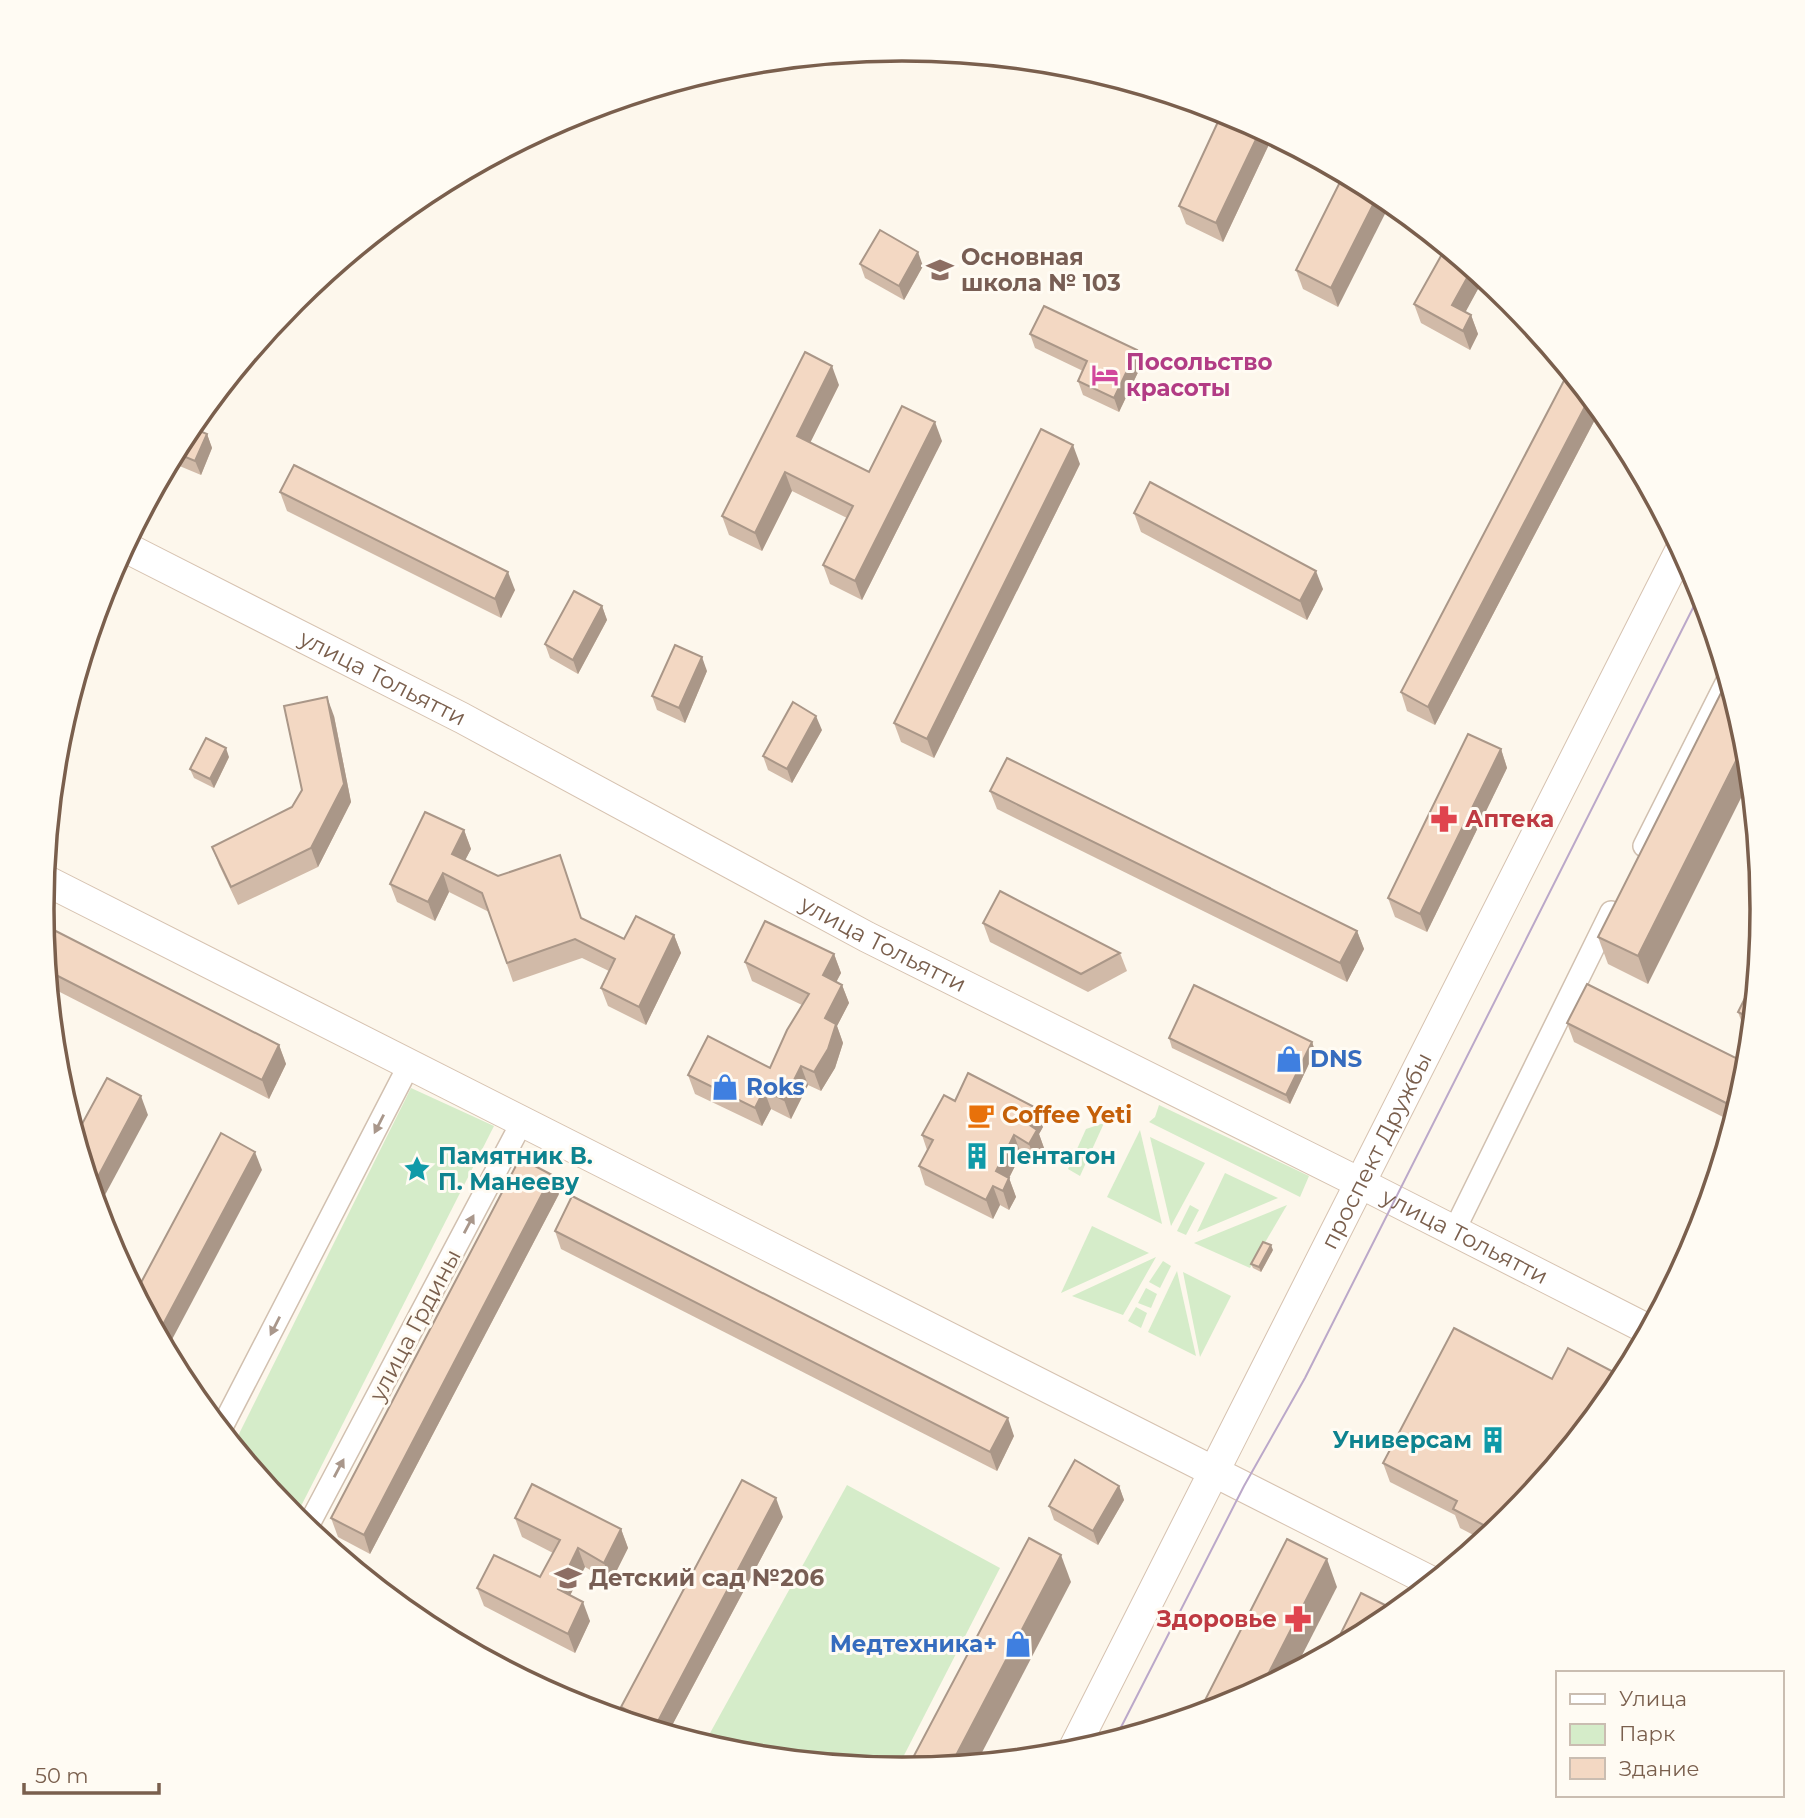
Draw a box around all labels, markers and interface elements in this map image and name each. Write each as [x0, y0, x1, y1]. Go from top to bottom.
place label: Основная школа № 103 [961, 243, 1121, 297]
school or university icon: Основная школа № 103 [925, 255, 955, 285]
place label: Посольство красоты [1126, 348, 1273, 402]
hotel icon: Посольство красоты [1090, 360, 1120, 390]
street label: улица Тольятти [294, 623, 471, 732]
pharmacy icon: Аптека [1429, 804, 1459, 834]
place label: Аптека [1465, 805, 1554, 833]
street label: улица Тольятти [794, 889, 971, 998]
shop icon: DNS [1274, 1044, 1304, 1074]
place label: DNS [1310, 1045, 1363, 1073]
street label: проспект Дружбы [1315, 1048, 1438, 1254]
shop icon: Roks [710, 1072, 740, 1102]
place label: Roks [746, 1073, 805, 1101]
cafe icon: Coffee Yeti [966, 1100, 996, 1130]
place label: Coffee Yeti [1002, 1101, 1132, 1129]
one-way arrow [373, 1114, 385, 1134]
building icon: Пентагон [962, 1141, 992, 1171]
place label: Памятник В. П. Манееву [438, 1142, 593, 1196]
place label: Пентагон [998, 1142, 1116, 1170]
place icon: Памятник В. П. Манееву [402, 1154, 432, 1184]
street label: улица Тольятти [1376, 1182, 1553, 1290]
one-way arrow [462, 1213, 474, 1233]
street label: улица Грдины [363, 1244, 467, 1407]
one-way arrow [269, 1316, 280, 1336]
building icon: Универсам [1478, 1425, 1508, 1455]
place label: Универсам [1333, 1426, 1472, 1454]
one-way arrow [334, 1458, 345, 1478]
school or university icon: Детский сад №206 [553, 1563, 583, 1593]
place label: Детский сад №206 [589, 1564, 824, 1592]
pharmacy icon: Здоровье [1283, 1604, 1313, 1634]
place label: Здоровье [1156, 1605, 1277, 1633]
shop icon: Медтехника+ [1003, 1629, 1033, 1659]
place label: Медтехника+ [830, 1630, 997, 1658]
legend [1556, 1671, 1784, 1797]
text: Улица [1619, 1686, 1687, 1711]
text: Парк [1619, 1721, 1675, 1746]
scale bar [24, 1752, 159, 1796]
text: Здание [1619, 1756, 1700, 1781]
text: 50 m [35, 1763, 89, 1788]

